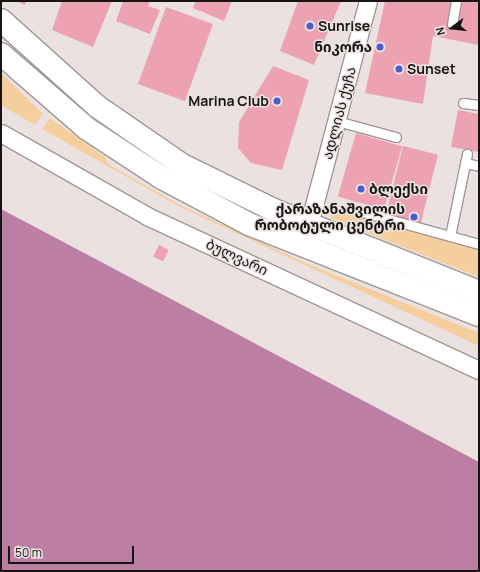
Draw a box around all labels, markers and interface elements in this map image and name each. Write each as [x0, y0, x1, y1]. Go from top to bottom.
north arrow [432, 8, 472, 48]
place label: Sunrise [318, 18, 370, 34]
marker: Sunrise [305, 21, 315, 31]
text: N [432, 25, 448, 37]
place label: ნიკორა [314, 39, 372, 55]
marker: ნიკორა [375, 42, 385, 52]
place label: Sunset [407, 61, 456, 77]
marker: Sunset [394, 64, 404, 74]
street label: ადლიას ქუჩა [319, 65, 359, 161]
place label: Marina Club [188, 93, 269, 109]
marker: Marina Club [272, 96, 282, 106]
place label: ბლექსი [369, 181, 428, 197]
marker: ბლექსი [356, 184, 366, 194]
place label: ქარაზანაშვილის რობოტული ცენტრი [255, 201, 405, 234]
marker: ქარაზანაშვილის რობოტული ცენტრი [408, 211, 420, 223]
street label: ბულვარი [203, 235, 271, 279]
scale bar [10, 538, 136, 564]
text: 50 m [15, 544, 42, 561]

